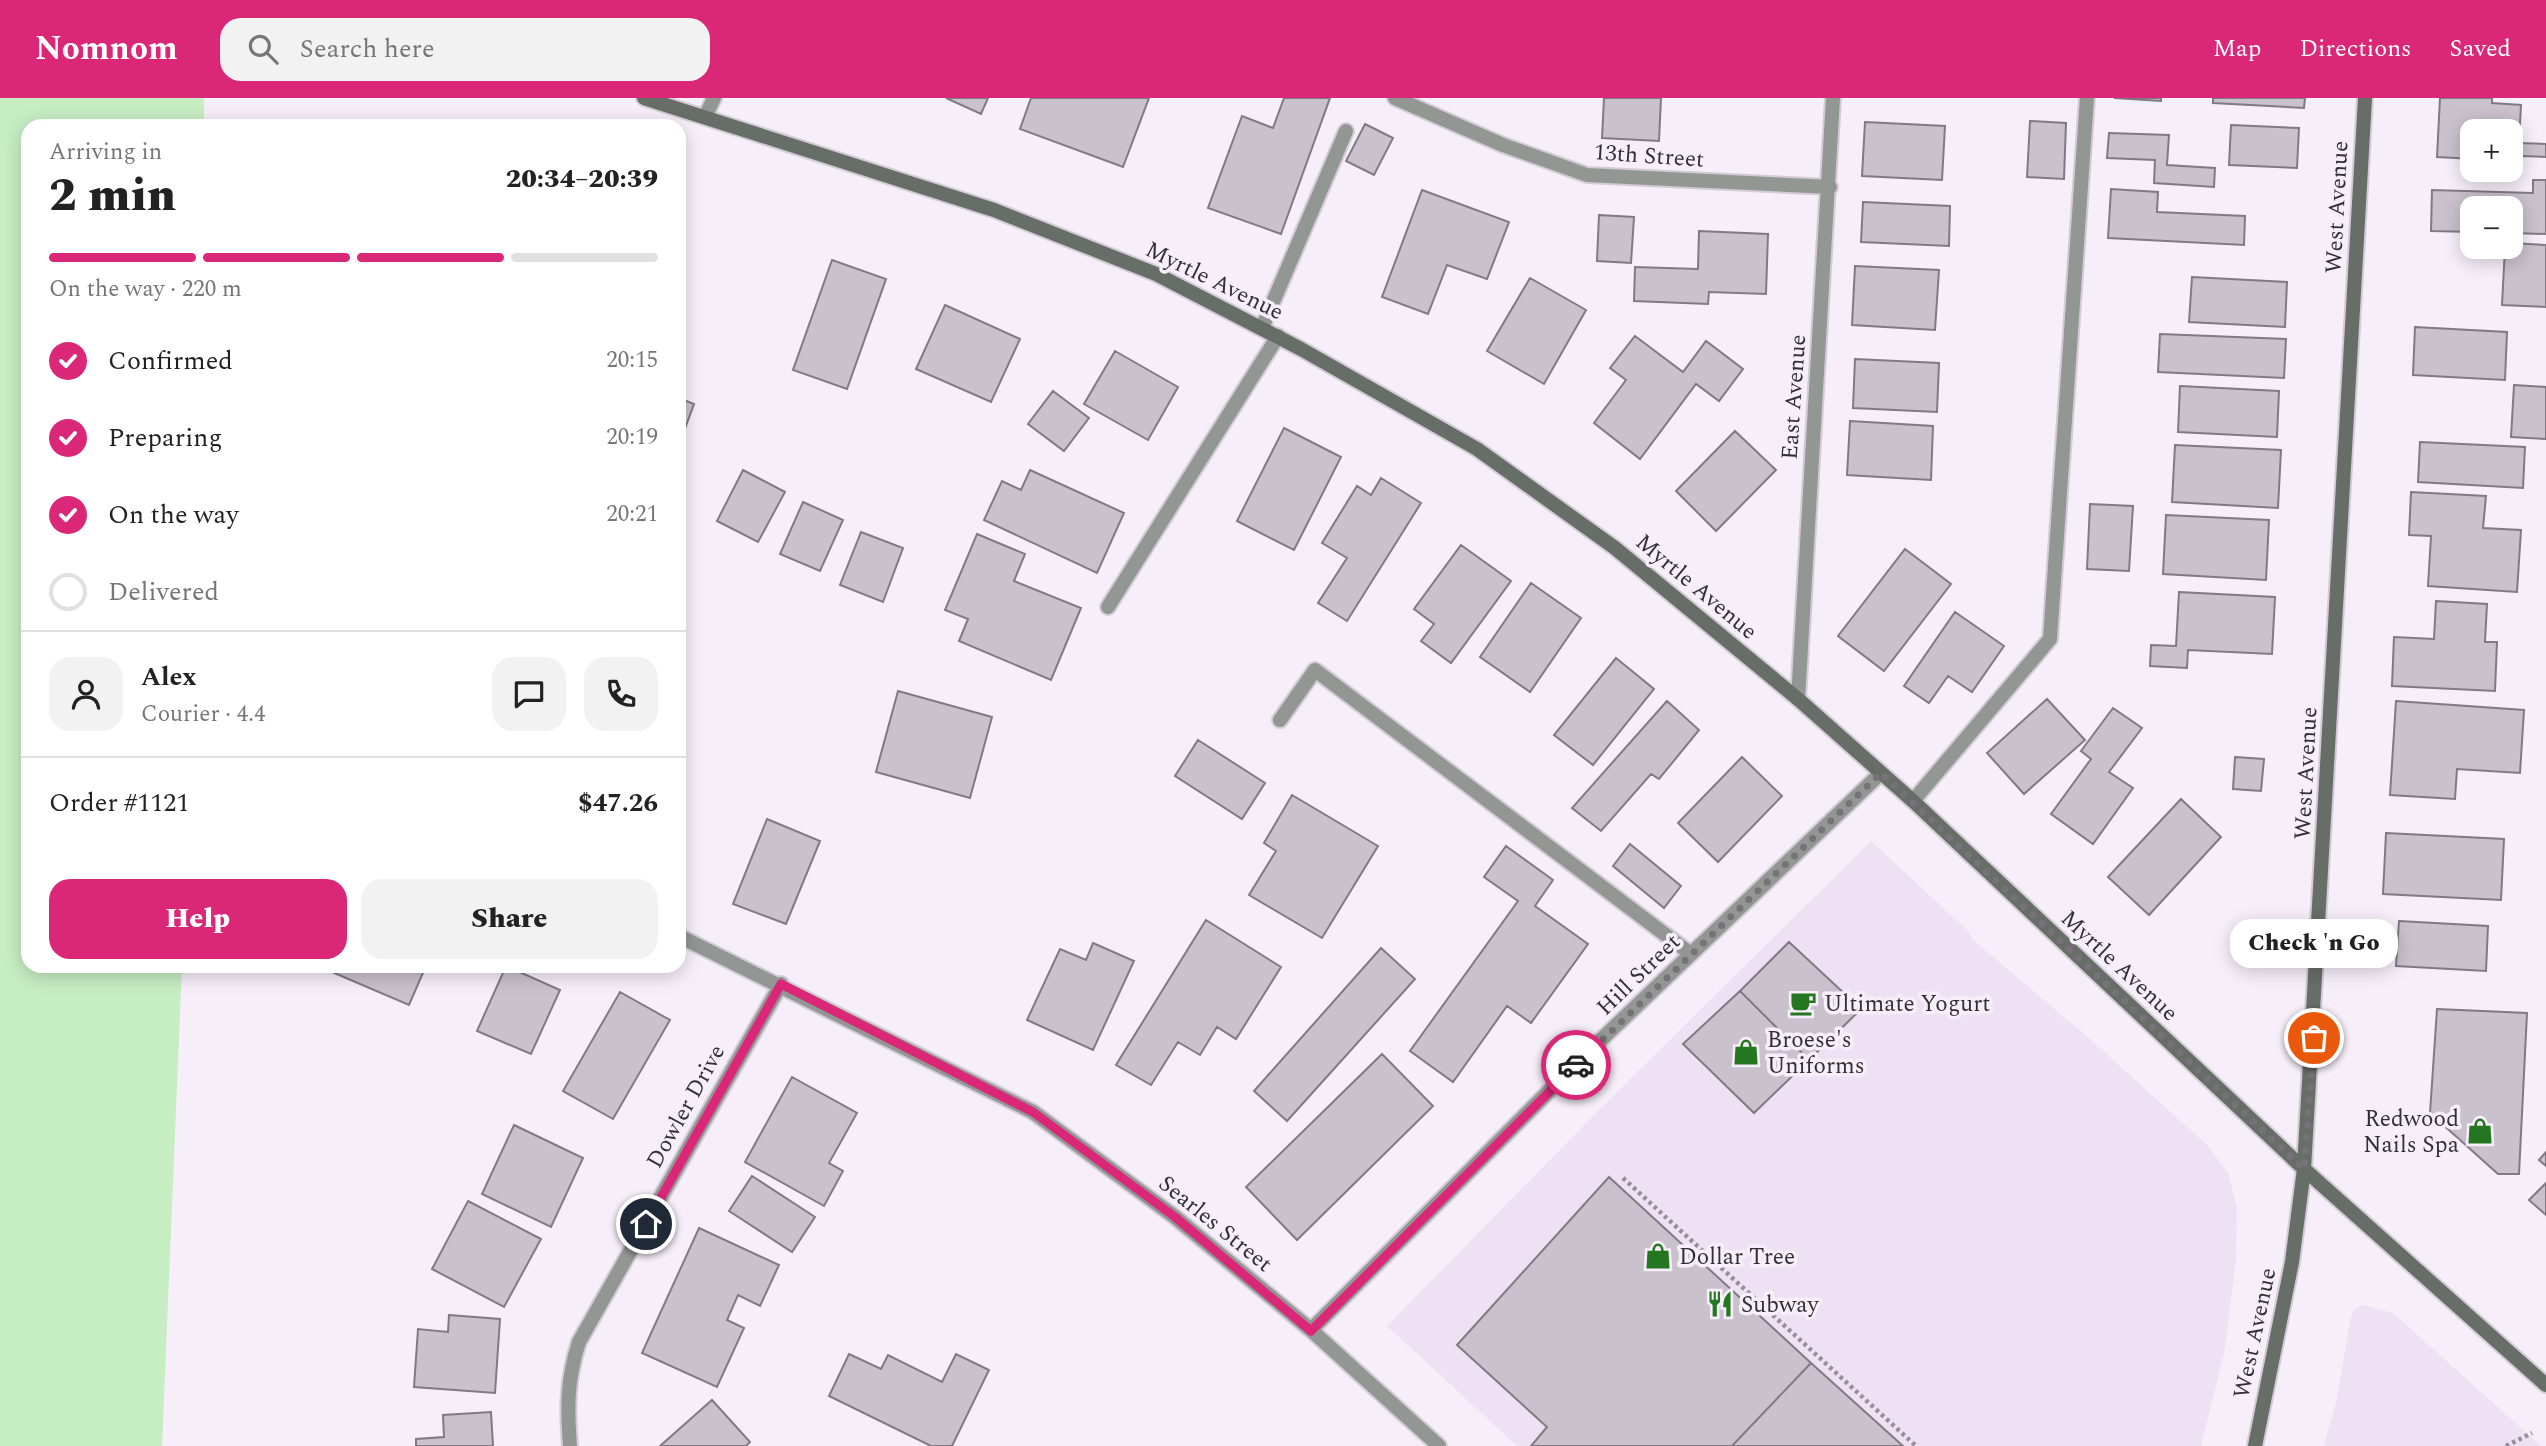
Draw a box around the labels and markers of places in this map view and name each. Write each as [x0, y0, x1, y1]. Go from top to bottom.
callout: Check 'n Go [2230, 919, 2398, 968]
place label: Ultimate Yogurt [1824, 987, 1990, 1022]
cafe icon: Ultimate Yogurt [1788, 988, 1818, 1018]
pin [2284, 1008, 2344, 1068]
place label: Broese's Uniforms [1767, 1023, 1865, 1084]
shop icon: Broese's Uniforms [1731, 1037, 1761, 1067]
place label: Redwood Nails Spa [2363, 1102, 2459, 1163]
shop icon: Redwood Nails Spa [2465, 1116, 2495, 1146]
pin [616, 1194, 676, 1254]
place label: Dollar Tree [1679, 1240, 1795, 1275]
shop icon: Dollar Tree [1643, 1241, 1673, 1271]
place label: Subway [1741, 1288, 1819, 1323]
restaurant icon: Subway [1705, 1289, 1735, 1319]

